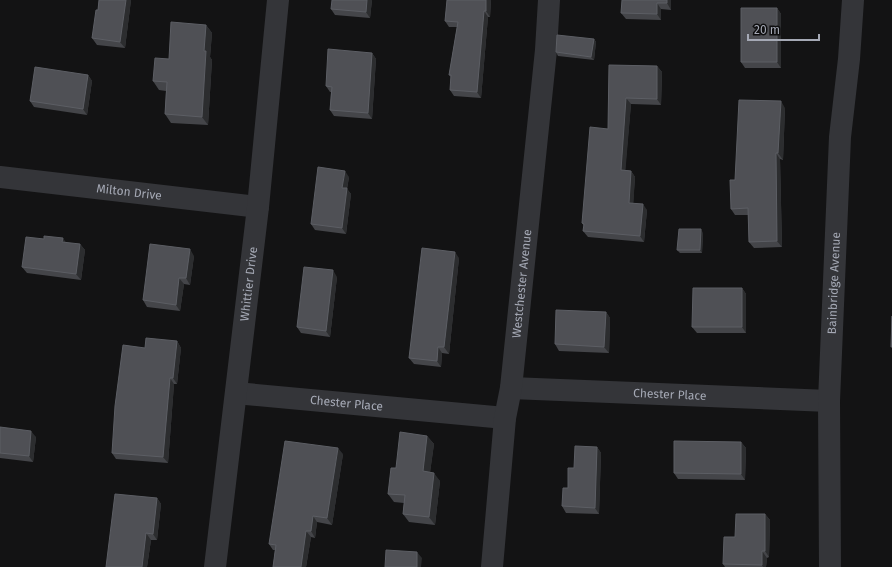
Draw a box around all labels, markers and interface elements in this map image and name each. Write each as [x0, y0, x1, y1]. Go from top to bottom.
scale bar [748, 16, 819, 42]
text: 20 m [754, 23, 780, 37]
street label: Milton Drive [96, 181, 163, 203]
street label: Westchester Avenue [509, 229, 534, 339]
street label: Bainbridge Avenue [825, 232, 843, 335]
street label: Whittier Drive [237, 246, 260, 322]
street label: Chester Place [633, 386, 707, 403]
street label: Chester Place [309, 393, 384, 414]

